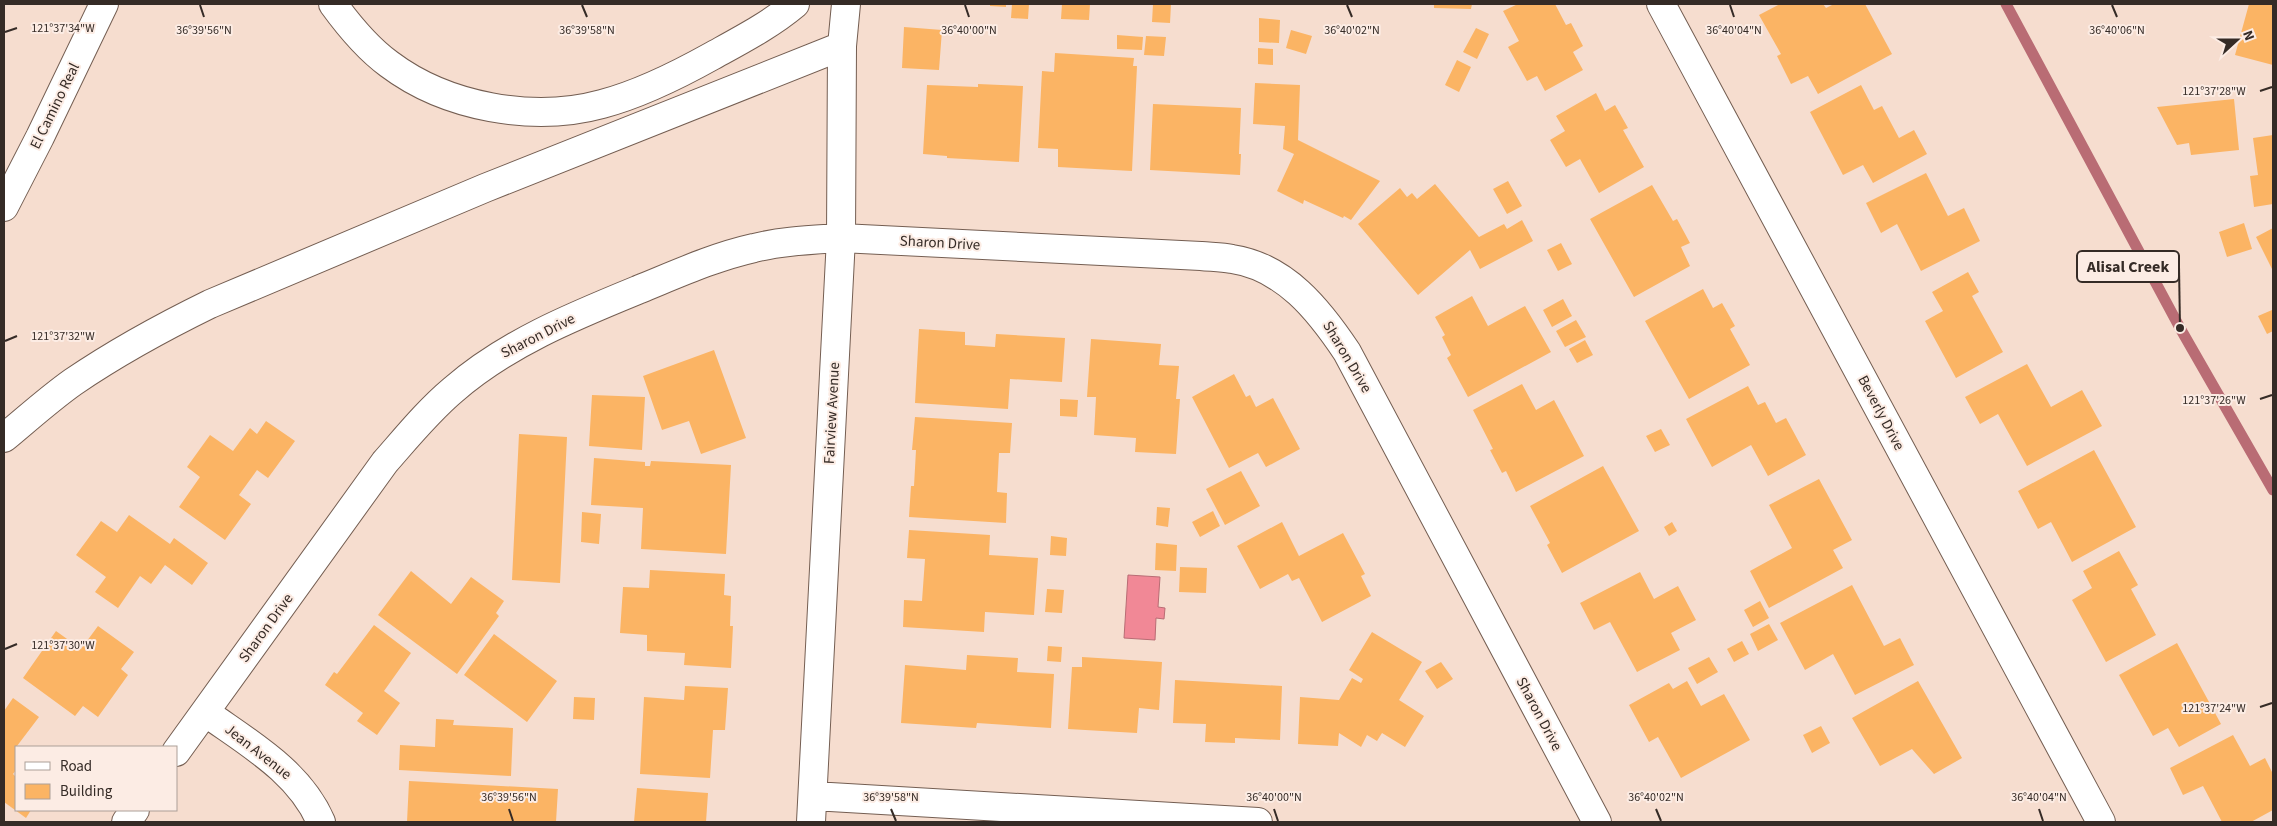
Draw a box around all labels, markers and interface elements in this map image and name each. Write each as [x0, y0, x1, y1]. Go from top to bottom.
north arrow [2212, 15, 2262, 65]
text: 121°37'34"W [31, 20, 95, 37]
text: 36°39'56"N [176, 22, 232, 39]
text: 36°39'58"N [559, 22, 615, 39]
text: 36°40'00"N [941, 22, 997, 39]
text: 36°40'02"N [1324, 22, 1380, 39]
text: 36°40'04"N [1706, 22, 1762, 39]
text: 36°40'06"N [2089, 22, 2145, 39]
text: N [2237, 28, 2259, 44]
street label: El Camino Real [25, 59, 85, 153]
text: 121°37'28"W [2182, 83, 2246, 100]
street label: Sharon Drive [899, 230, 981, 256]
callout: Alisal Creek [2077, 251, 2179, 282]
text: Alisal Creek [2086, 256, 2169, 278]
street label: Sharon Drive [497, 308, 579, 364]
street label: Sharon Drive [1317, 317, 1377, 397]
text: 121°37'32"W [31, 328, 95, 345]
street label: Fairview Avenue [819, 362, 845, 464]
street label: Beverly Drive [1852, 372, 1910, 454]
text: 121°37'26"W [2182, 392, 2246, 409]
street label: Sharon Drive [234, 589, 298, 667]
text: 121°37'30"W [31, 637, 95, 654]
street label: Sharon Drive [1511, 673, 1567, 755]
text: 121°37'24"W [2182, 700, 2246, 717]
street label: Jean Avenue [220, 719, 296, 785]
legend [15, 746, 178, 811]
text: Road [60, 756, 92, 777]
text: Building [60, 781, 113, 802]
text: 36°39'56"N [481, 789, 537, 806]
text: 36°39'58"N [863, 789, 919, 806]
text: 36°40'00"N [1246, 789, 1302, 806]
text: 36°40'02"N [1628, 789, 1684, 806]
text: 36°40'04"N [2011, 789, 2067, 806]

